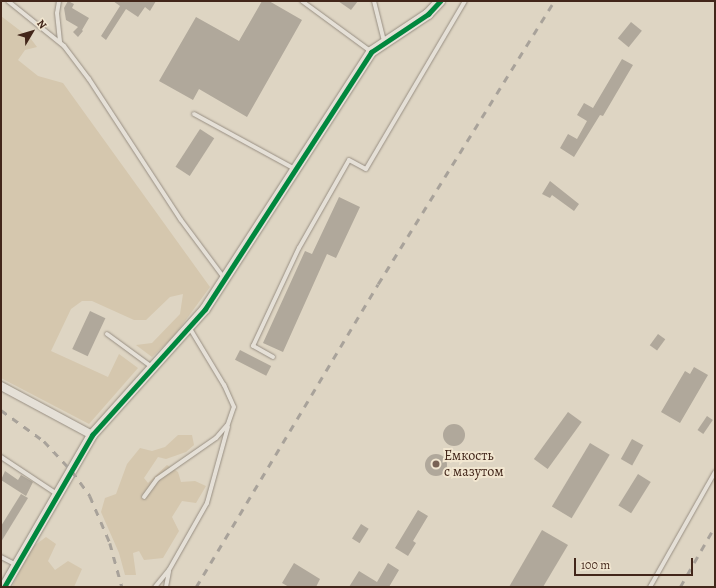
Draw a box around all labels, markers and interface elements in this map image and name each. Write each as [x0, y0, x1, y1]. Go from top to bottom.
north arrow [12, 12, 52, 52]
text: N [33, 17, 50, 32]
place label: Емкость с мазутом [444, 448, 504, 480]
marker: Емкость с мазутом [431, 459, 441, 469]
scale bar [576, 550, 695, 576]
text: 100 m [581, 557, 610, 573]

